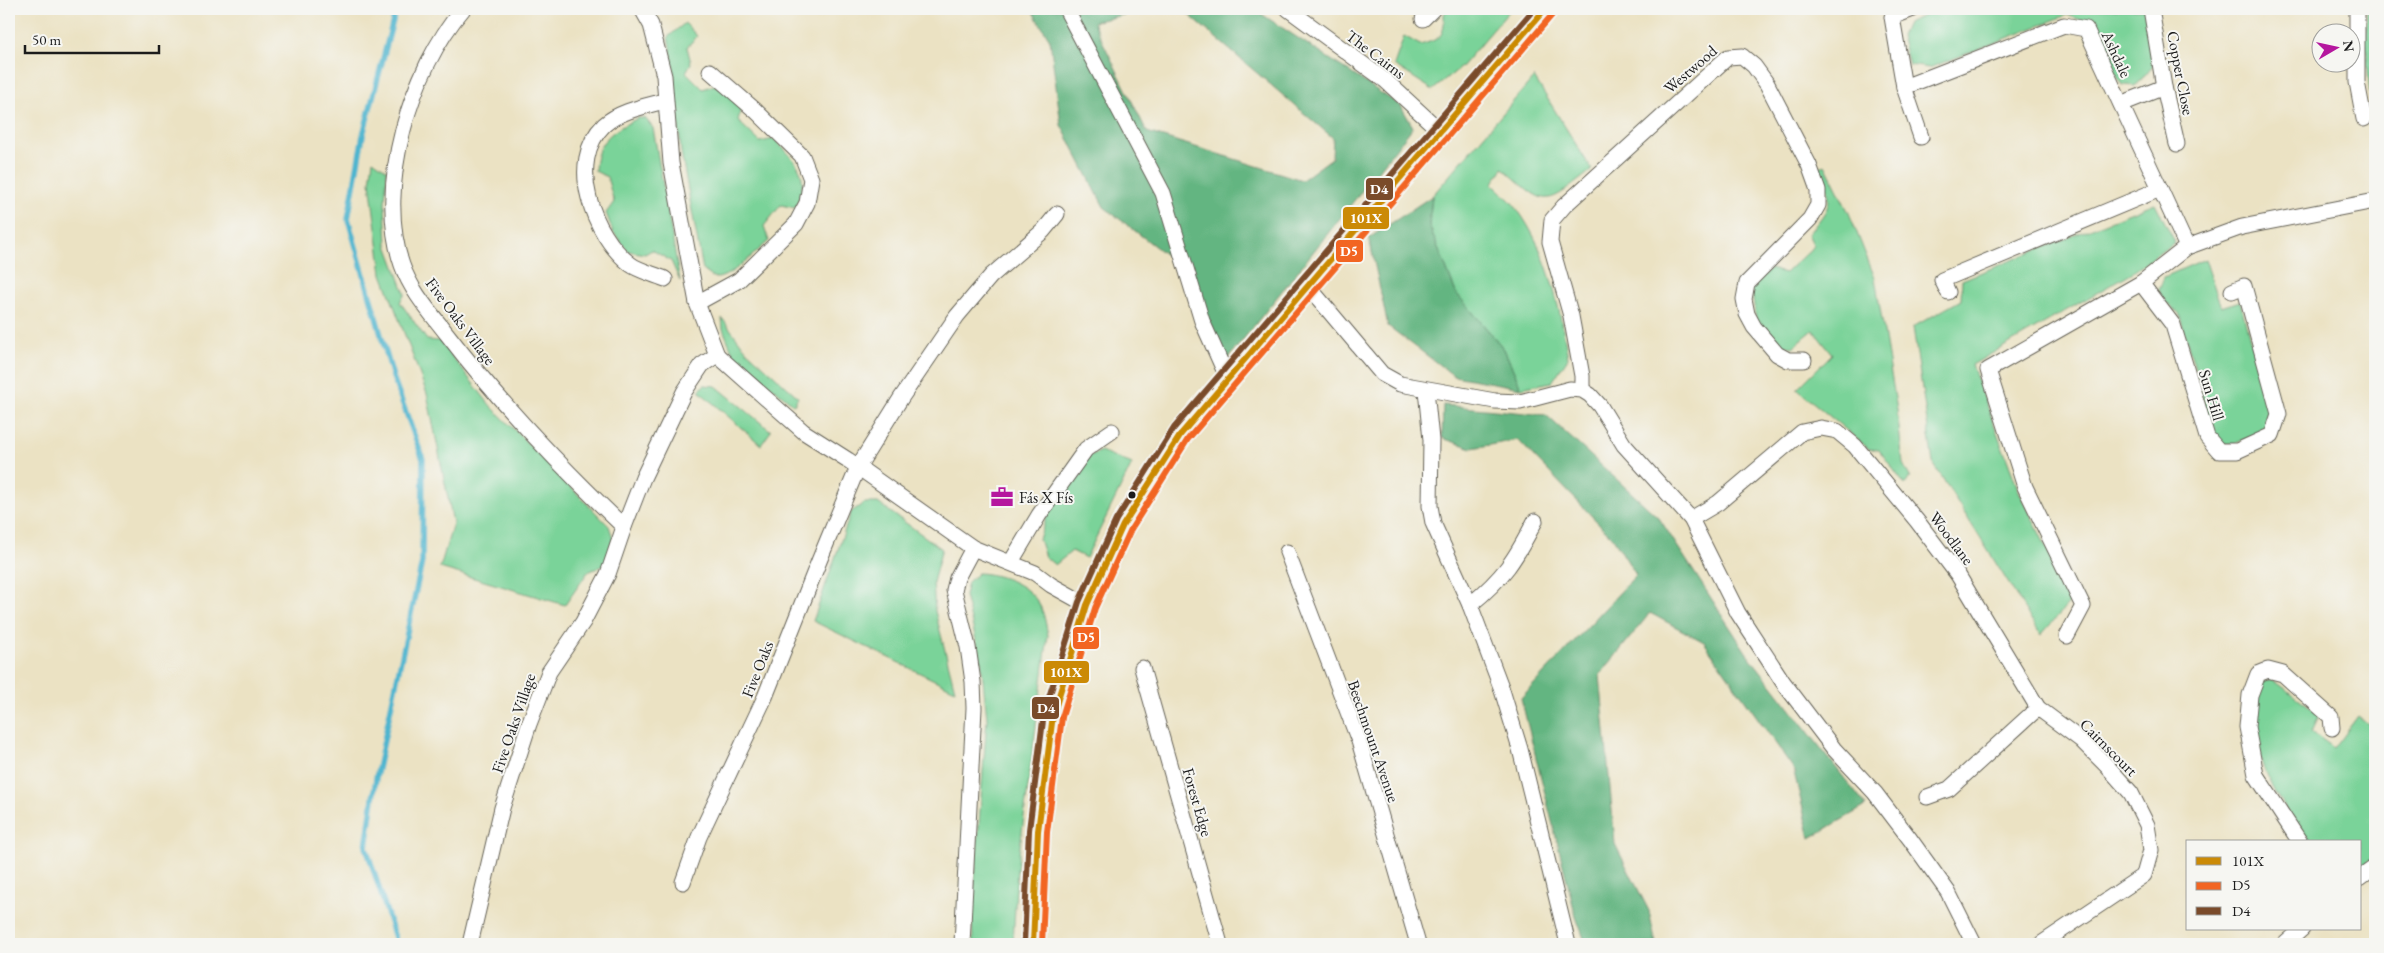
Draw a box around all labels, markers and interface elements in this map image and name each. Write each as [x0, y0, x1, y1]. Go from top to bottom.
scale bar [25, 22, 159, 54]
north arrow [2312, 22, 2362, 72]
street label: The Cairns [1342, 25, 1410, 84]
street label: Ashdale [2096, 27, 2136, 81]
street label: Copper Close [2162, 29, 2199, 117]
text: 50 m [32, 30, 61, 49]
text: N [2339, 39, 2359, 54]
street label: Westwood [1659, 40, 1722, 98]
line badge: D4 [1365, 177, 1394, 201]
text: D4 [1370, 180, 1389, 198]
line badge: 101X [1342, 206, 1390, 230]
text: 101X [1350, 209, 1383, 227]
line badge: D5 [1335, 239, 1364, 263]
text: D5 [1340, 242, 1358, 260]
street label: Five Oaks Village [421, 273, 500, 369]
street label: Sun Hill [2194, 367, 2229, 423]
office icon: Fás X Fís [989, 484, 1015, 510]
place label: Fás X Fís [1019, 487, 1073, 508]
unlabelled marker [1127, 490, 1137, 500]
street label: Woodlane [1925, 507, 1979, 569]
line badge: D5 [1072, 626, 1100, 650]
text: D5 [1077, 628, 1095, 646]
street label: Five Oaks [737, 638, 778, 701]
line badge: 101X [1043, 660, 1090, 684]
text: 101X [1050, 663, 1083, 681]
street label: Five Oaks Village [487, 670, 540, 776]
street label: Beechmount Avenue [1343, 677, 1404, 805]
line badge: D4 [1031, 696, 1060, 720]
text: D4 [1037, 699, 1056, 717]
street label: Cairnscourt [2075, 714, 2142, 781]
street label: Forest Edge [1178, 765, 1217, 839]
legend [2186, 840, 2362, 930]
text: 101X [2232, 851, 2265, 870]
text: D5 [2232, 875, 2251, 894]
text: D4 [2232, 901, 2251, 920]

